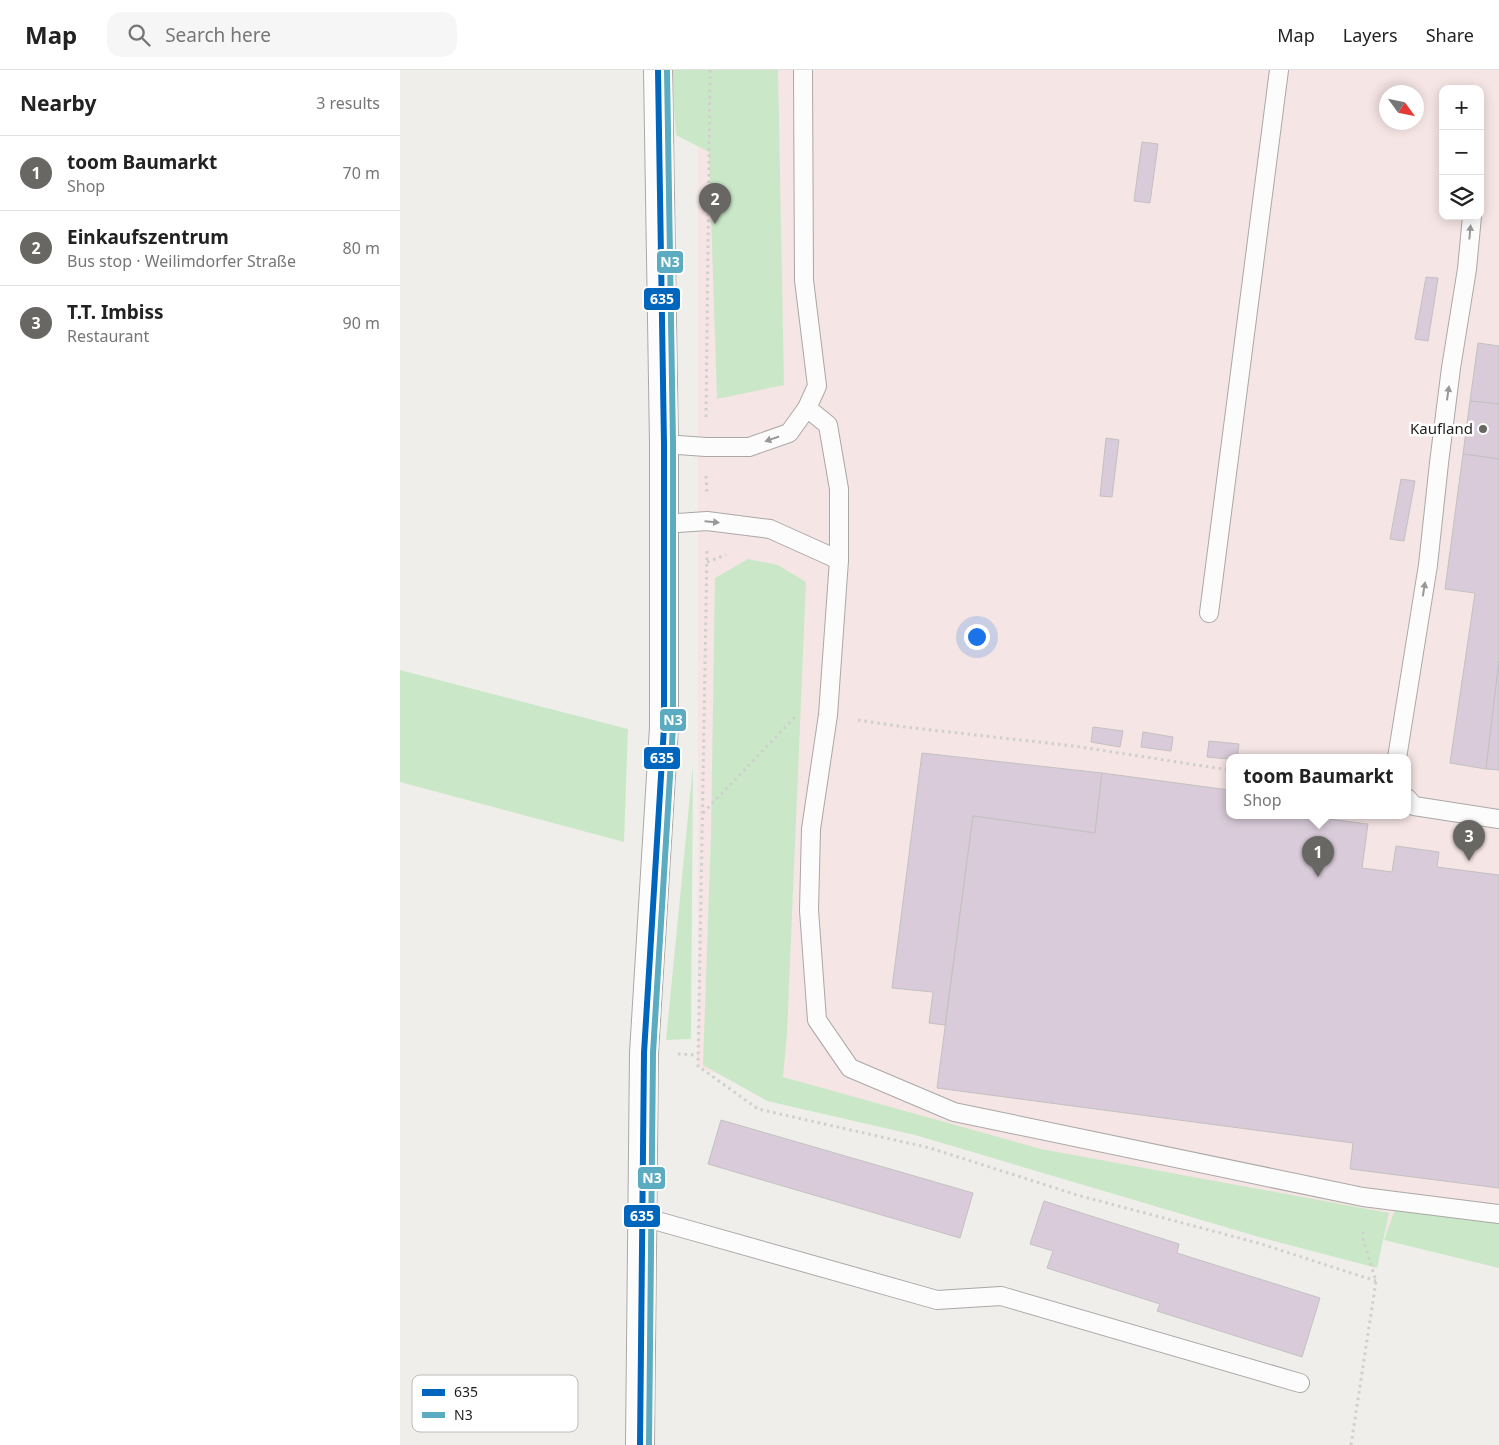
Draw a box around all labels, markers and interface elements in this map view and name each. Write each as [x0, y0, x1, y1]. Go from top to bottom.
search box [107, 12, 457, 57]
text: Map [25, 18, 77, 51]
icon: search [125, 21, 153, 49]
text: Search here [165, 22, 271, 48]
text: Map [1277, 23, 1315, 47]
text: Layers [1343, 23, 1398, 47]
text: Share [1426, 23, 1474, 47]
north arrow [1379, 85, 1424, 130]
map controls [1439, 85, 1484, 220]
button: + [1439, 85, 1484, 130]
text: Nearby [20, 89, 96, 117]
text: 3 results [316, 92, 380, 114]
button: − [1439, 130, 1484, 175]
text: toom Baumarkt [67, 149, 217, 175]
text: 1 [31, 162, 41, 184]
text: 70 m [343, 162, 380, 184]
text: Shop [67, 175, 105, 197]
button: layers [1439, 175, 1484, 220]
pin: 2 [699, 183, 731, 224]
text: Einkaufszentrum [67, 224, 229, 250]
one-way arrow [1466, 224, 1474, 240]
text: 2 [31, 237, 41, 259]
text: 80 m [343, 237, 380, 259]
text: Bus stop · Weilimdorfer Straße [67, 250, 296, 272]
line badge: N3 [656, 250, 684, 274]
text: N3 [660, 252, 680, 271]
line badge: 635 [643, 287, 681, 311]
text: 635 [650, 289, 674, 308]
text: T.T. Imbiss [67, 299, 164, 325]
text: 3 [31, 312, 41, 334]
text: 90 m [343, 312, 380, 334]
text: Restaurant [67, 325, 149, 347]
one-way arrow [1444, 385, 1452, 401]
place label: Kaufland [1410, 418, 1473, 438]
marker: Kaufland [1477, 423, 1489, 435]
one-way arrow [764, 435, 779, 443]
one-way arrow [704, 518, 720, 526]
one-way arrow [1420, 581, 1428, 597]
your location [964, 624, 990, 650]
line badge: N3 [659, 708, 687, 732]
text: N3 [663, 710, 683, 729]
line badge: 635 [643, 746, 681, 770]
text: 635 [650, 748, 674, 767]
popup [1226, 754, 1411, 819]
text: toom Baumarkt [1243, 763, 1394, 789]
text: Shop [1243, 789, 1282, 811]
pin: 3 [1453, 820, 1485, 861]
pin: 1 [1302, 836, 1334, 877]
line badge: N3 [637, 1166, 666, 1190]
text: N3 [642, 1168, 662, 1187]
line badge: 635 [623, 1204, 661, 1228]
text: 635 [630, 1206, 654, 1225]
legend [412, 1375, 578, 1432]
text: 635 [454, 1382, 478, 1401]
text: N3 [454, 1405, 473, 1424]

